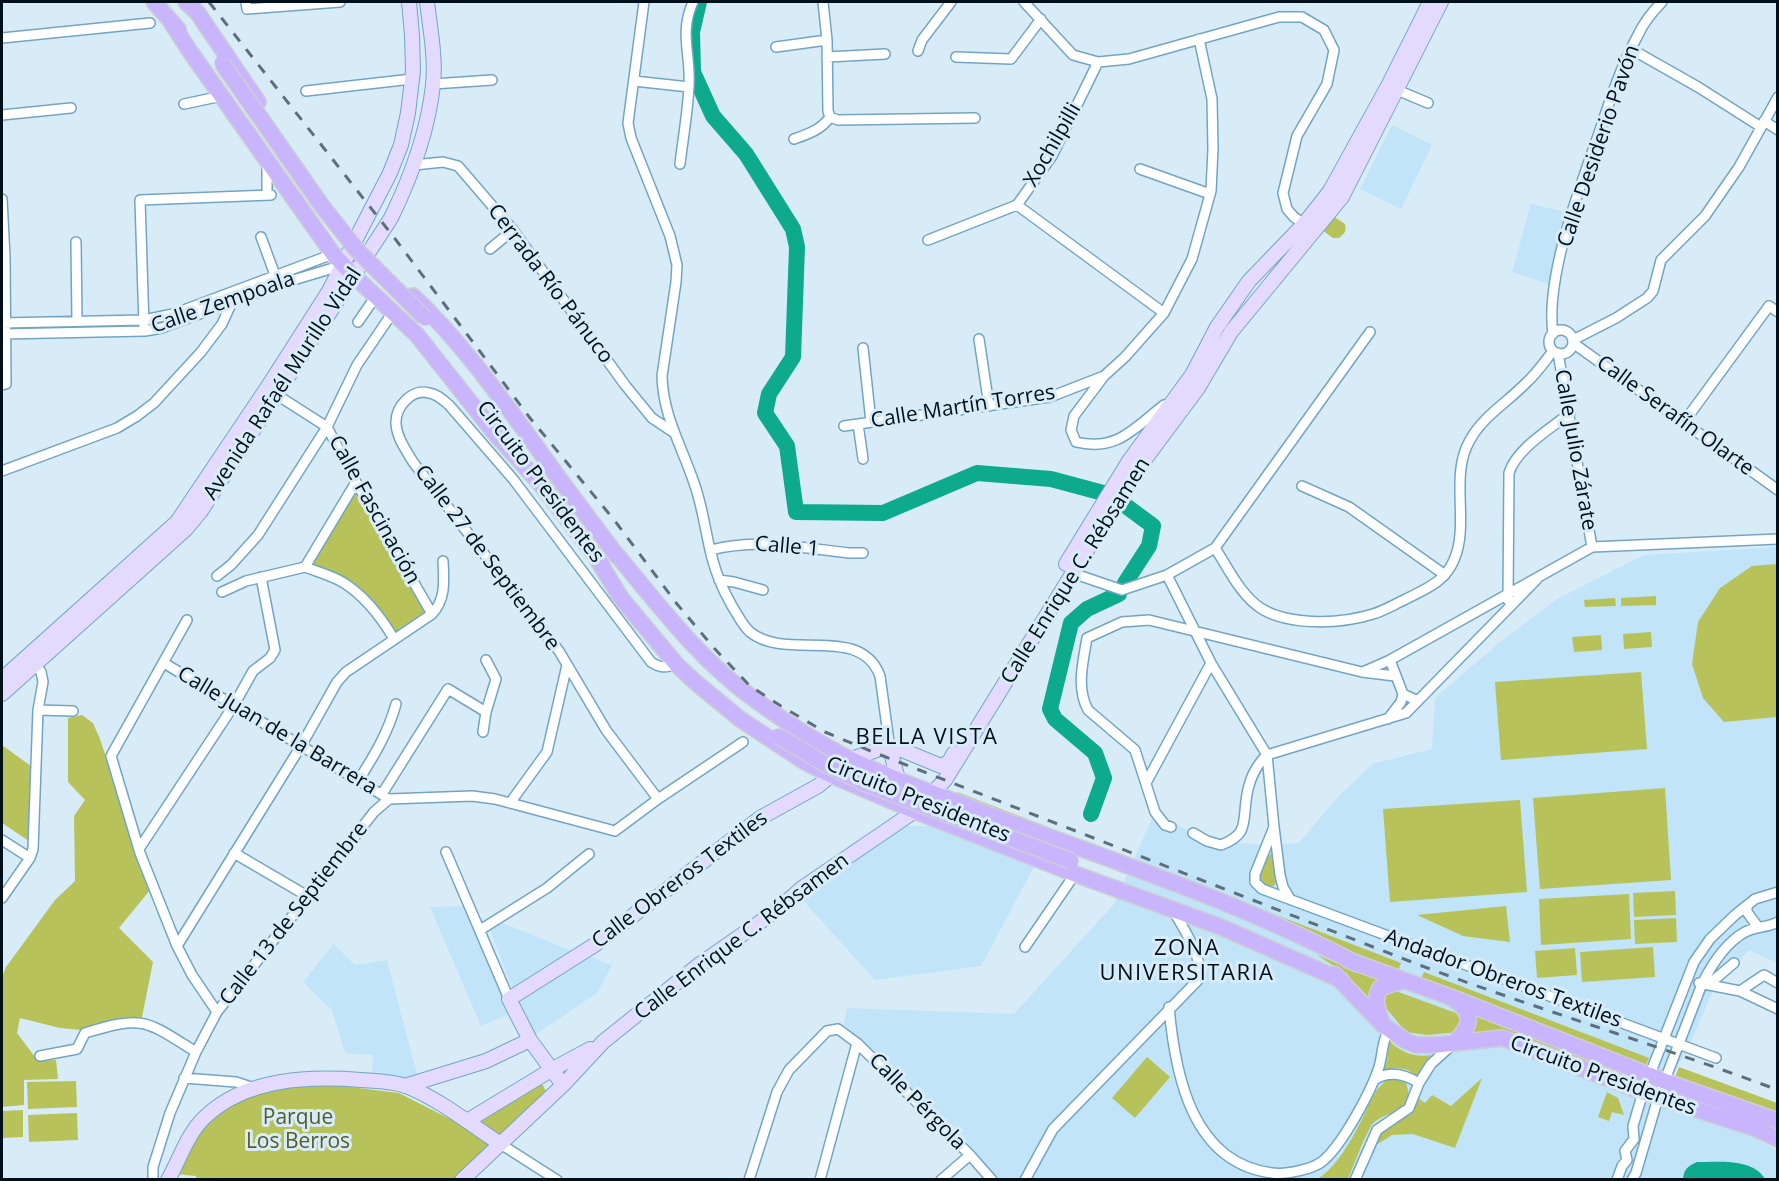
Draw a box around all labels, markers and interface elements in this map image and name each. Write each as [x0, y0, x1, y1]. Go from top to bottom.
street label: Calle Desiderio Pavón [1553, 42, 1645, 250]
street label: Xochilpilli [1019, 99, 1087, 191]
street label: Cerrada Río Pánuco [482, 199, 618, 369]
street label: Avenida Rafaél Murillo Vidal [198, 263, 368, 505]
street label: Calle Zempoala [148, 267, 298, 339]
street label: Calle Serafín Olarte [1591, 351, 1759, 481]
street label: Calle Julio Zárate [1548, 367, 1602, 533]
street label: Calle Martín Torres [869, 380, 1057, 434]
street label: Circuito Presidentes [471, 396, 609, 568]
street label: Calle Fascinación [323, 431, 425, 589]
street label: Calle Enrique C. Rébsamen [996, 453, 1156, 689]
street label: Calle 27 de Septiembre [409, 460, 565, 656]
street label: Calle 1 [754, 532, 820, 562]
street label: Calle Juan de la Barrera [173, 661, 381, 801]
district label: BELLA VISTA [856, 725, 998, 751]
street label: Circuito Presidentes [822, 752, 1014, 848]
street label: Calle Obreros Textiles [587, 806, 773, 954]
street label: Calle 13 de Septiembre [215, 817, 373, 1011]
street label: Calle Enrique C. Rébsamen [630, 848, 854, 1026]
street label: Andador Obreros Textiles [1381, 924, 1625, 1034]
district label: ZONA UNIVERSITARIA [1099, 936, 1275, 987]
street label: Circuito Presidentes [1507, 1031, 1699, 1121]
street label: Calle Pérgola [863, 1048, 971, 1156]
park label: Parque Los Berros [246, 1105, 350, 1155]

